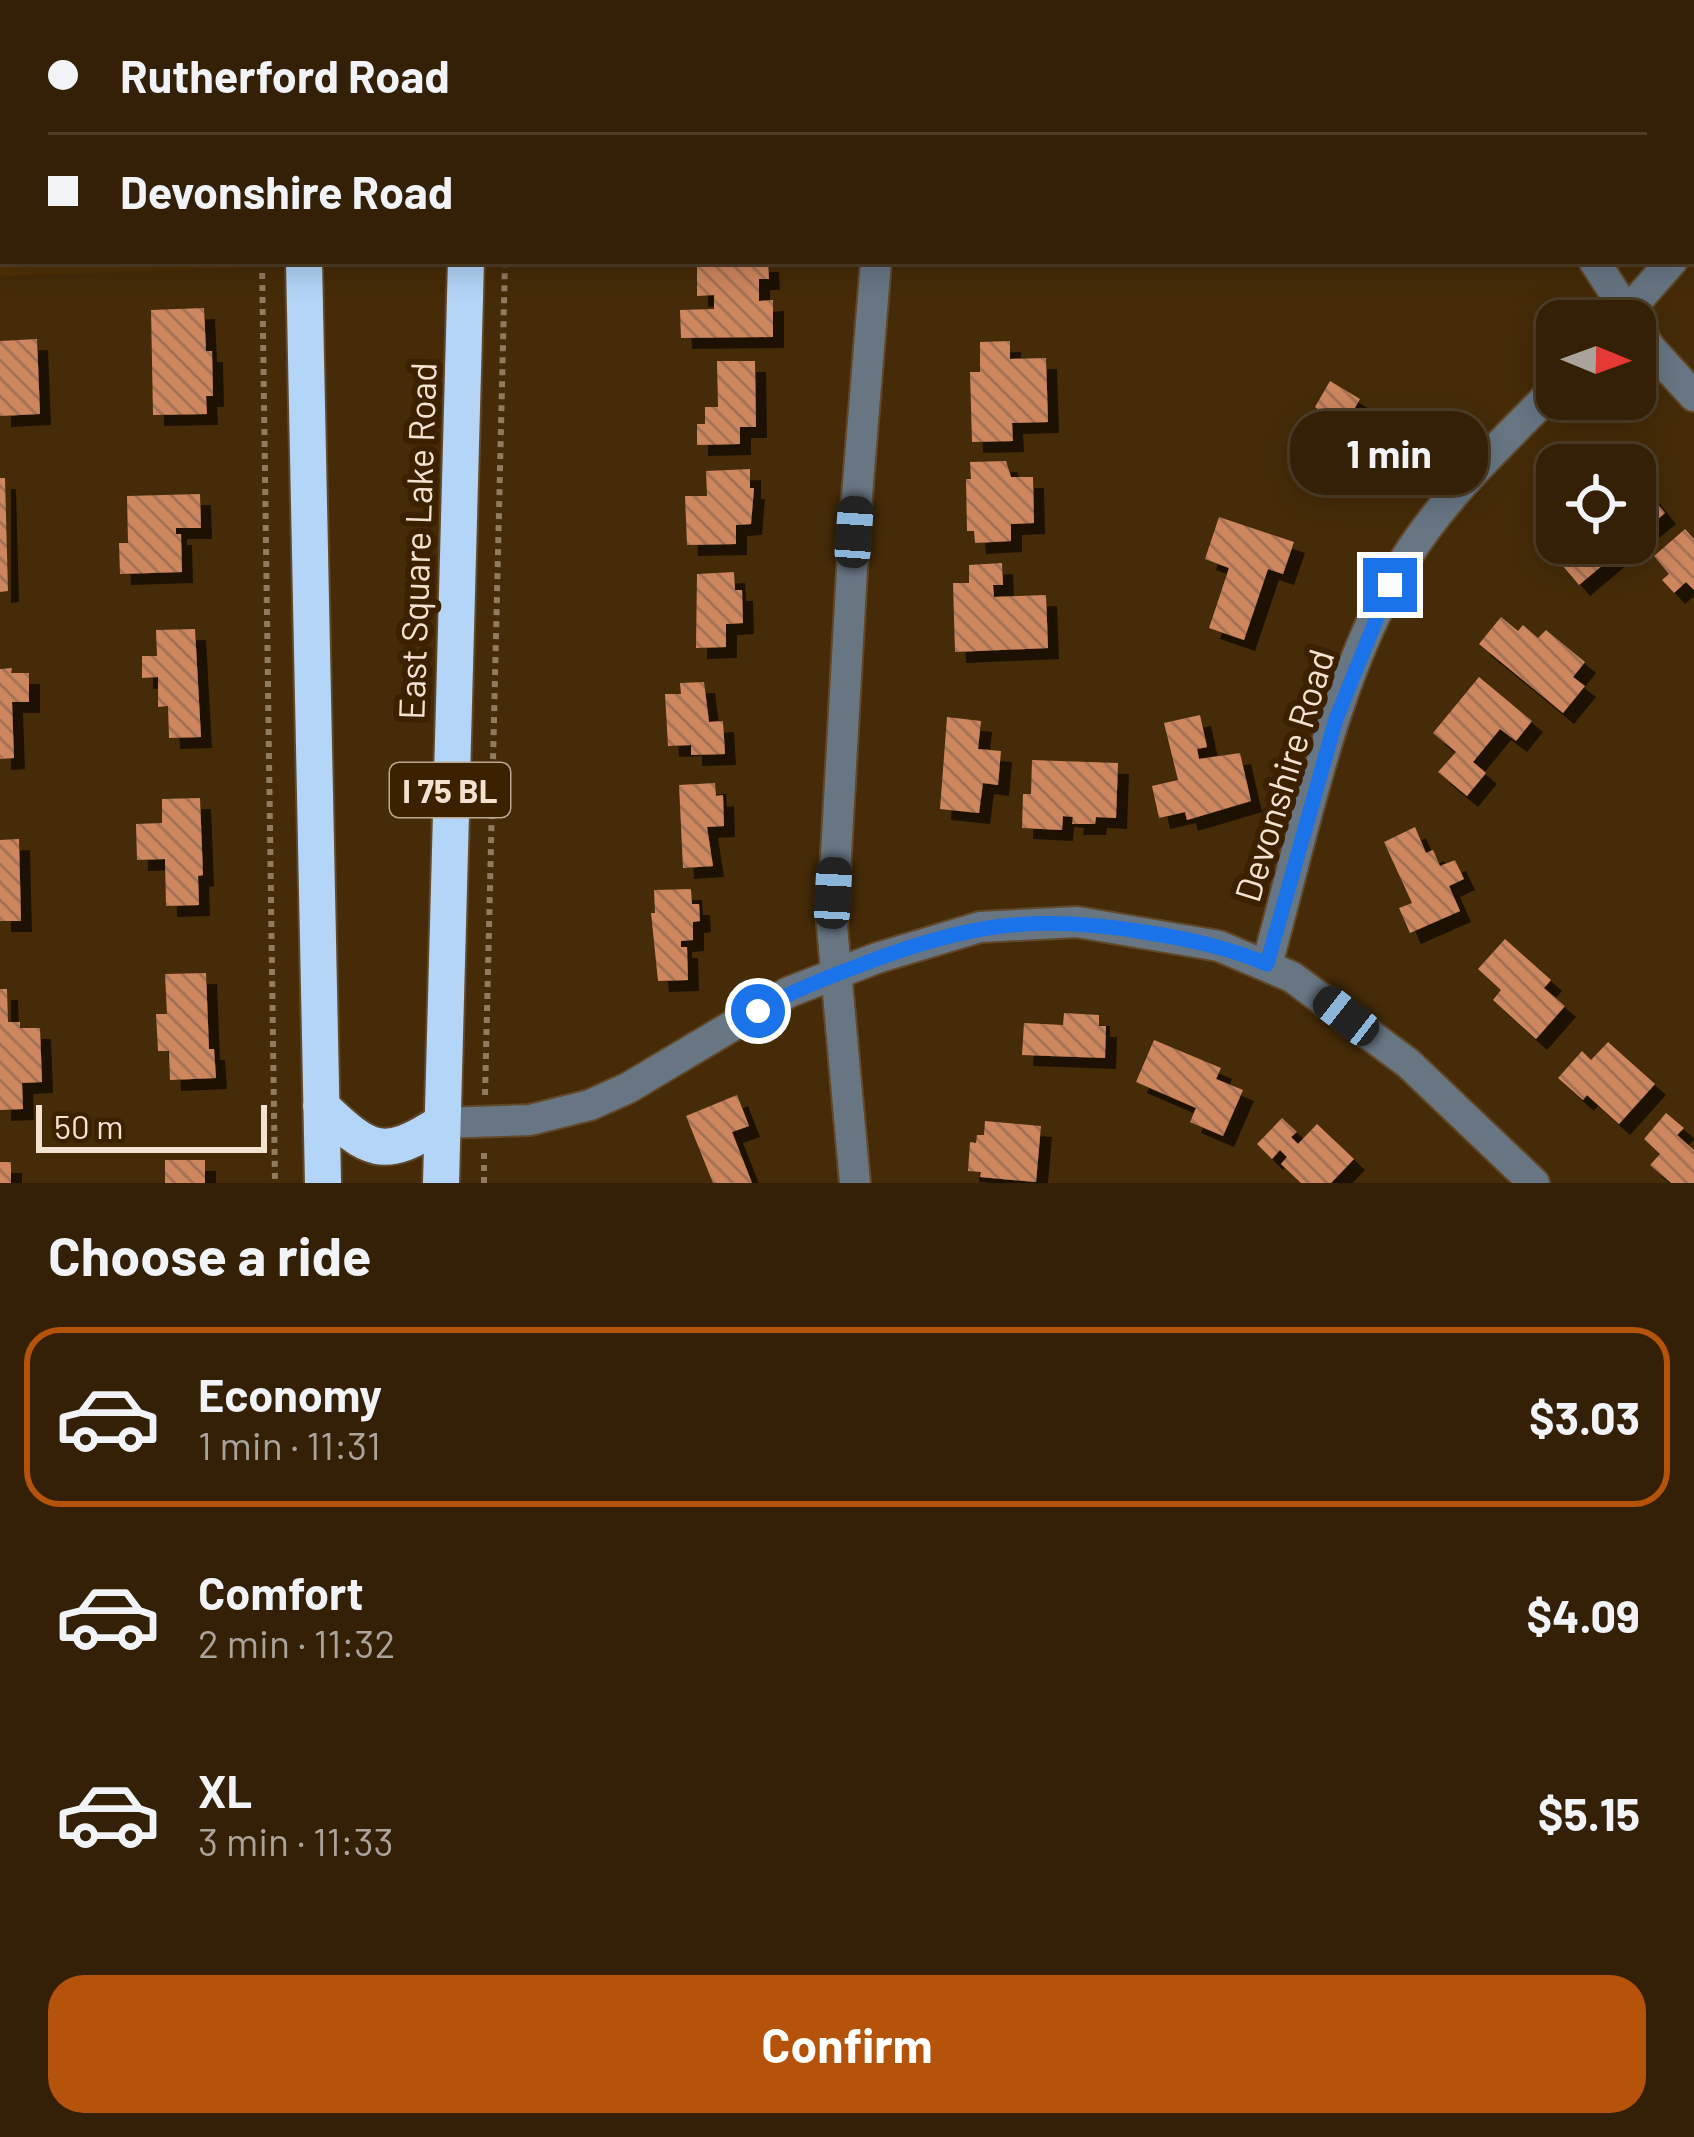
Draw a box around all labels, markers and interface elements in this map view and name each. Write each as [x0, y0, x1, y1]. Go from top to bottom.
text: Rutherford Road [120, 48, 450, 102]
text: Devonshire Road [120, 164, 453, 218]
north arrow [1536, 300, 1656, 420]
map controls [1536, 300, 1656, 564]
street label: East Square Lake Road [388, 361, 444, 721]
callout: 1 min [1291, 411, 1489, 495]
text: 1 min [1346, 429, 1432, 476]
button: locate [1536, 444, 1656, 564]
car [834, 495, 874, 569]
route end [1363, 558, 1417, 612]
street label: Devonshire Road [1224, 644, 1342, 906]
road number: I 75 BL [390, 763, 510, 817]
car [813, 856, 853, 930]
car [1307, 980, 1385, 1052]
route start [731, 984, 785, 1038]
scale bar [36, 1099, 267, 1152]
text: 50 m [54, 1106, 124, 1146]
text: Choose a ride [48, 1222, 372, 1287]
icon: car [54, 1363, 162, 1471]
text: Economy [198, 1367, 382, 1421]
text: $3.03 [1529, 1390, 1640, 1444]
text: 1 min · 11:31 [198, 1421, 381, 1468]
icon: car [54, 1561, 162, 1669]
text: Comfort [198, 1565, 364, 1619]
text: $4.09 [1527, 1588, 1640, 1642]
text: 2 min · 11:32 [198, 1619, 395, 1666]
icon: car [54, 1759, 162, 1867]
text: XL [198, 1763, 252, 1817]
text: $5.15 [1538, 1786, 1640, 1840]
text: 3 min · 11:33 [198, 1817, 394, 1864]
button: Confirm [48, 1975, 1646, 2113]

